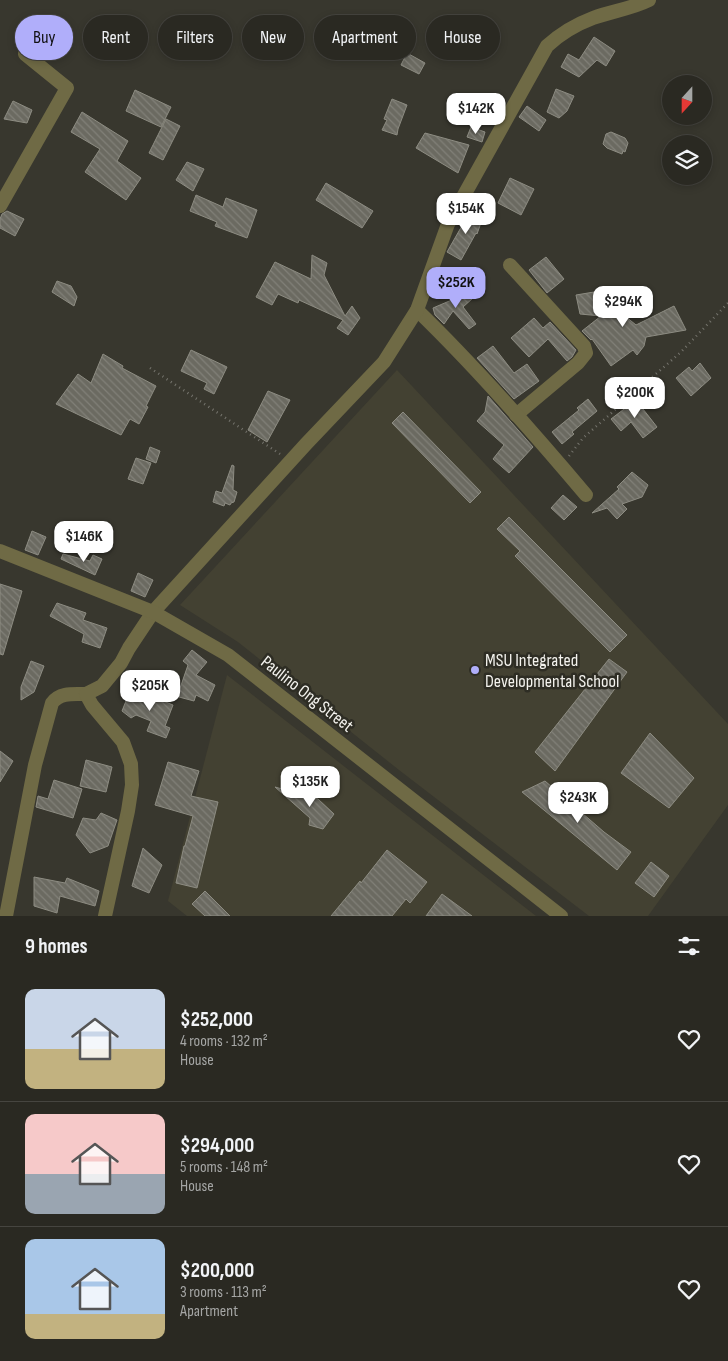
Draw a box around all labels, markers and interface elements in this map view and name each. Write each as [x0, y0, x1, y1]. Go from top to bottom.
chip: Buy [15, 15, 73, 60]
chip: Rent [83, 15, 148, 60]
chip: Filters [158, 15, 232, 60]
chip: New [242, 15, 304, 60]
chip: Apartment [314, 15, 416, 60]
chip: House [426, 15, 500, 60]
north arrow [662, 75, 712, 125]
map controls [662, 75, 712, 185]
pin: $142K [441, 92, 511, 135]
text: $142K [458, 99, 494, 118]
button: layers [662, 135, 712, 185]
pin: $154K [431, 192, 501, 235]
text: $154K [448, 199, 484, 218]
pin: $252K [421, 266, 491, 309]
text: $252K [437, 273, 475, 292]
pin: $294K [588, 286, 658, 328]
text: $294K [604, 292, 642, 311]
pin: $200K [600, 376, 670, 419]
text: $200K [616, 383, 654, 402]
pin: $146K [49, 520, 119, 563]
text: $146K [65, 527, 103, 546]
place label: MSU Integrated Developmental School [485, 650, 619, 692]
street label: Paulino Ong Street [257, 651, 358, 737]
marker: MSU Integrated Developmental School [469, 664, 481, 676]
pin: $205K [115, 670, 185, 712]
text: $205K [131, 676, 169, 695]
pin: $135K [275, 766, 345, 808]
text: $135K [292, 772, 328, 791]
pin: $243K [543, 782, 613, 824]
text: $243K [559, 788, 597, 807]
icon: filters [675, 932, 703, 960]
text: 9 homes [25, 934, 88, 959]
text: $252,000 [180, 1007, 253, 1032]
icon: home [65, 1009, 125, 1069]
icon: heart [675, 1025, 703, 1053]
text: 4 rooms · 132 m² [180, 1032, 268, 1051]
text: House [180, 1051, 214, 1070]
text: $294,000 [180, 1133, 254, 1158]
icon: home [65, 1134, 125, 1194]
icon: heart [675, 1150, 703, 1178]
text: 5 rooms · 148 m² [180, 1158, 268, 1177]
text: House [180, 1177, 214, 1196]
text: $200,000 [180, 1258, 254, 1283]
icon: home [65, 1259, 125, 1319]
icon: heart [675, 1275, 703, 1303]
text: 3 rooms · 113 m² [180, 1283, 267, 1302]
text: Apartment [180, 1302, 238, 1321]

